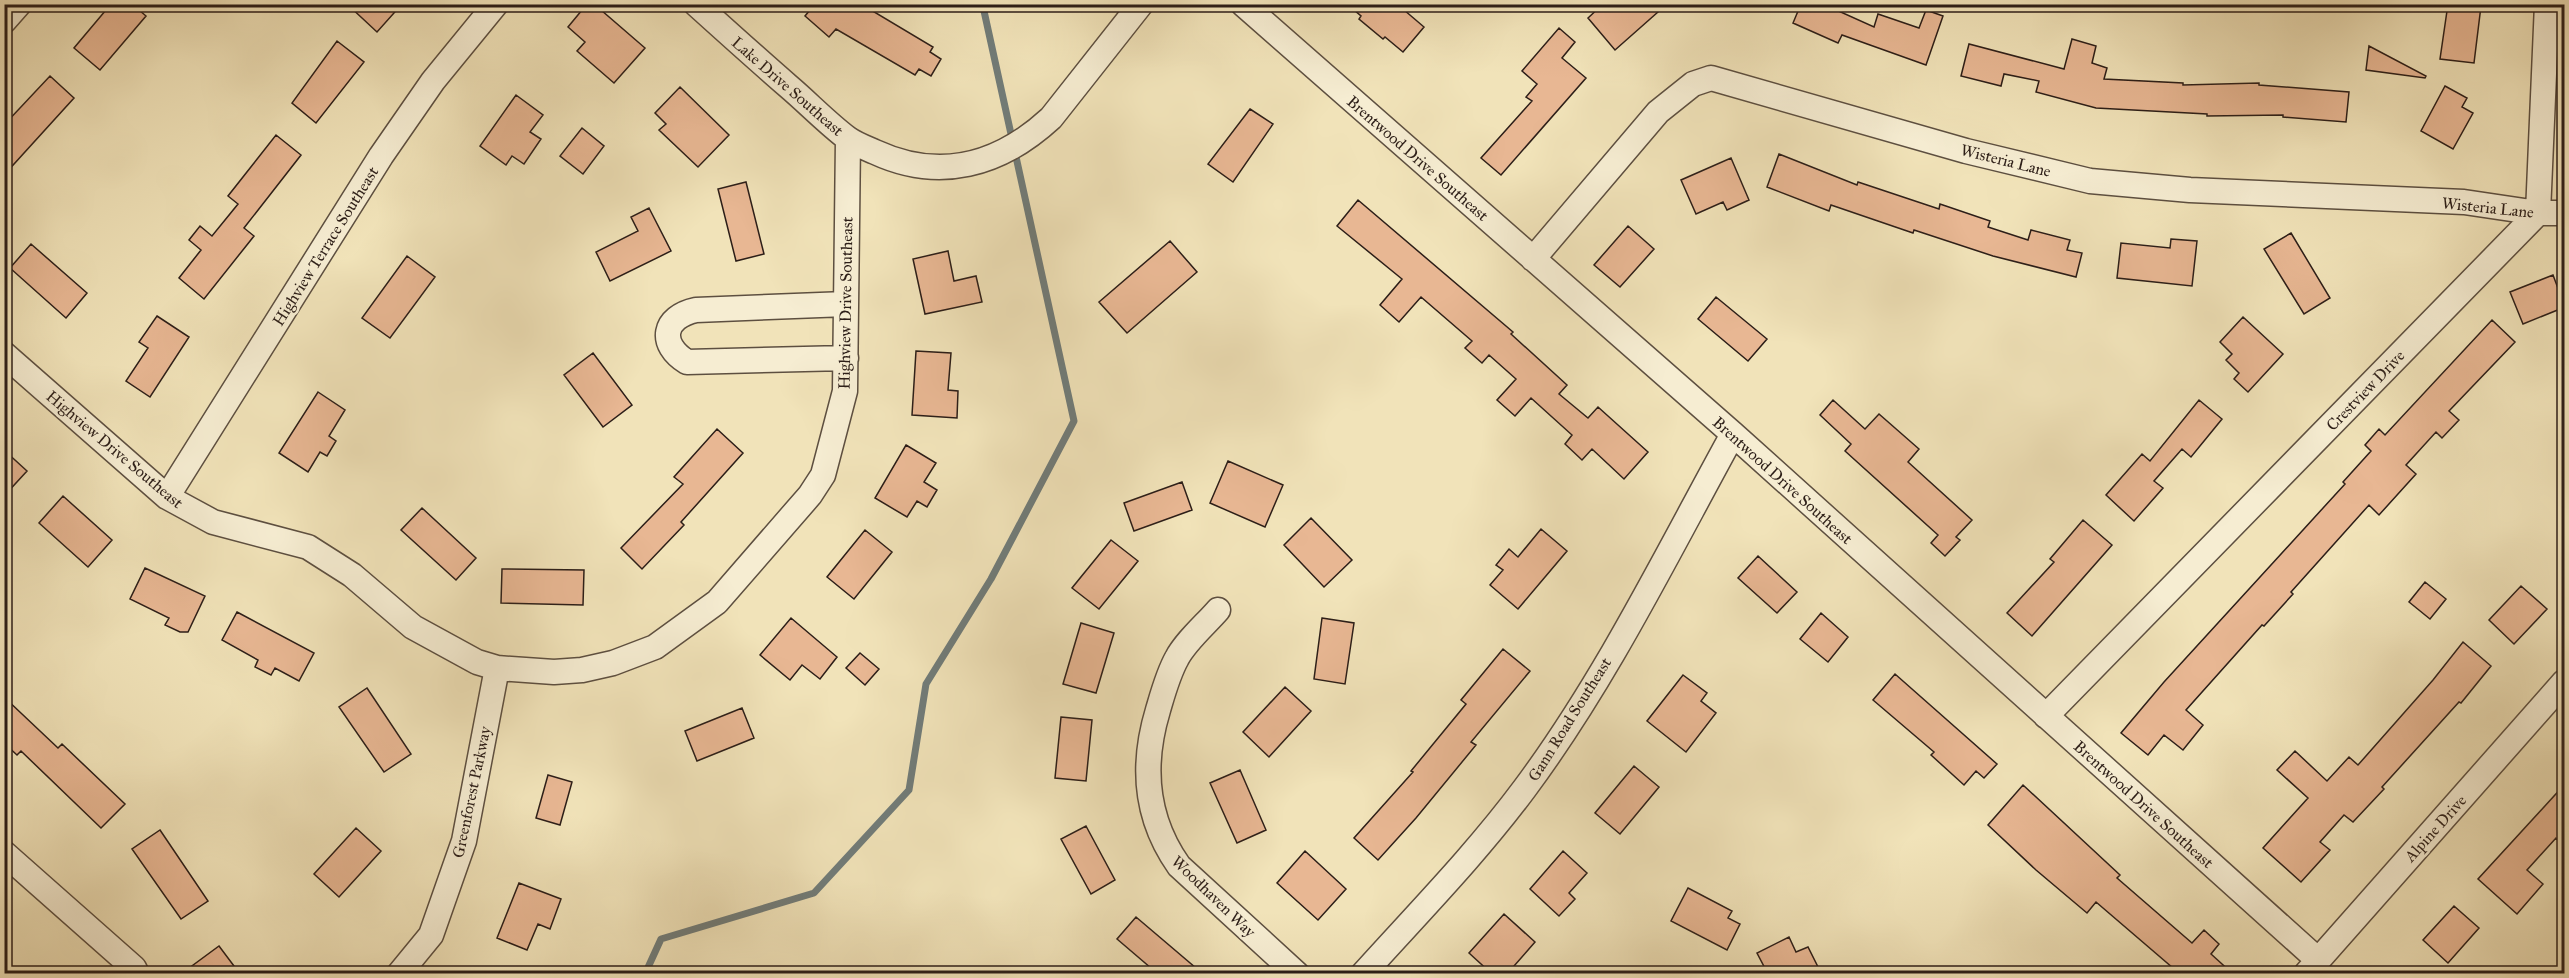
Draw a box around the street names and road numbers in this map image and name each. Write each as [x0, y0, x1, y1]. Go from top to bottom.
street label: Lake Drive Southeast [728, 33, 848, 140]
street label: Brentwood Drive Southeast [1343, 92, 1493, 225]
street label: Wisteria Lane [1959, 140, 2053, 181]
street label: Highview Terrace Southeast [269, 163, 383, 330]
street label: Wisteria Lane [2441, 193, 2535, 222]
street label: Highview Drive Southeast [834, 216, 858, 390]
street label: Crestview Drive [2322, 346, 2409, 435]
street label: Highview Drive Southeast [42, 387, 187, 513]
street label: Brentwood Drive Southeast [1709, 413, 1857, 548]
street label: Gann Road Southeast [1524, 654, 1615, 785]
street label: Greenforest Parkway [448, 724, 495, 860]
street label: Brentwood Drive Southeast [2070, 737, 2218, 872]
street label: Alpine Drive [2400, 791, 2471, 866]
street label: Woodhaven Way [1168, 852, 1260, 941]

